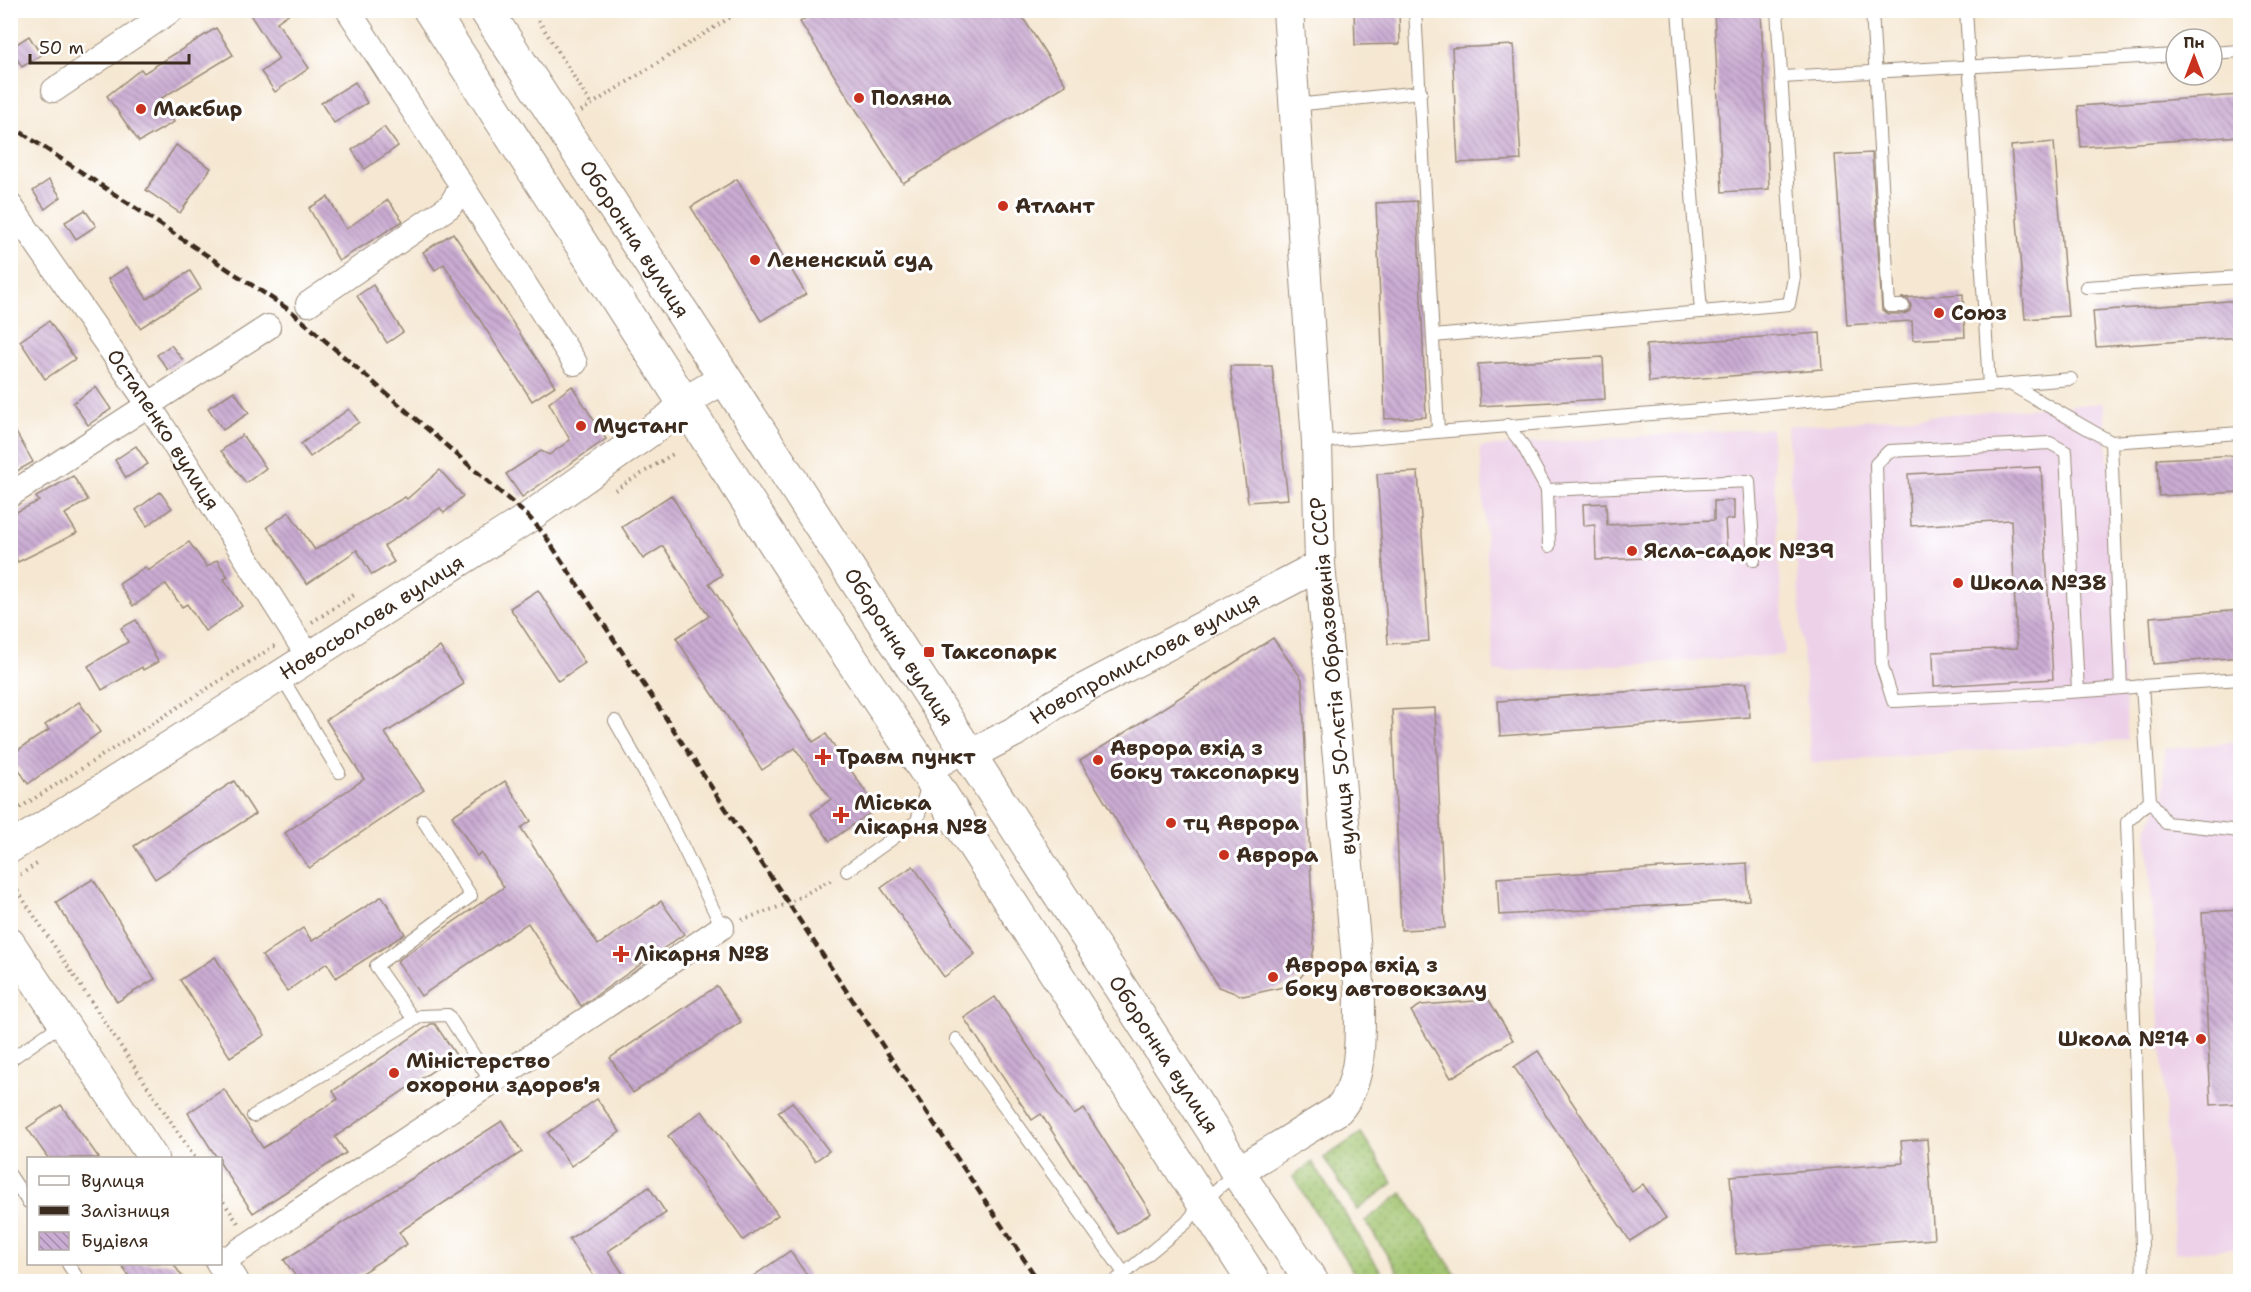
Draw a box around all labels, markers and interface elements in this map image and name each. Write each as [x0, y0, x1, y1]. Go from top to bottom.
scale bar [30, 27, 189, 65]
north arrow [2164, 27, 2224, 87]
text: Пн [2183, 32, 2205, 53]
text: 50 m [39, 36, 84, 60]
place label: Поляна [871, 84, 952, 112]
marker: Поляна [852, 91, 866, 105]
place label: Макбир [153, 95, 242, 123]
marker: Макбир [134, 102, 148, 116]
street label: Оборонна вулиця [573, 155, 696, 323]
place label: Атлант [1015, 192, 1095, 220]
marker: Атлант [996, 199, 1010, 213]
place label: Лененский суд [767, 246, 933, 274]
marker: Лененский суд [748, 253, 762, 267]
place label: Союз [1951, 299, 2007, 327]
marker: Союз [1932, 306, 1946, 320]
street label: Остапенко вулиця [100, 343, 226, 516]
place label: Мустанг [593, 412, 688, 440]
marker: Мустанг [574, 419, 588, 433]
street label: вулиця 50-лєтія Образованія СССР [1303, 496, 1363, 856]
place label: Ясла-садок №39 [1644, 537, 1834, 565]
marker: Ясла-садок №39 [1625, 544, 1639, 558]
street label: Новосьолова вулиця [274, 548, 469, 687]
street label: Оборонна вулиця [838, 562, 961, 731]
place label: Школа №38 [1970, 569, 2107, 597]
marker: Школа №38 [1951, 576, 1965, 590]
street label: Новопромислова вулиця [1024, 585, 1265, 731]
place label: Таксопарк [941, 638, 1057, 666]
marker: Таксопарк [922, 645, 936, 659]
place label: Аврора вхід з боку таксопарку [1110, 734, 1300, 786]
place label: Травм пункт [836, 743, 976, 771]
marker: Травм пункт [814, 748, 832, 766]
marker: Аврора вхід з боку таксопарку [1091, 753, 1105, 767]
place label: Міська лікарня №8 [854, 789, 987, 841]
marker: Міська лікарня №8 [832, 806, 850, 824]
place label: тц Аврора [1183, 809, 1300, 837]
marker: тц Аврора [1164, 816, 1178, 830]
place label: Аврора [1236, 841, 1319, 869]
marker: Аврора [1217, 848, 1231, 862]
place label: Лікарня №8 [634, 940, 769, 968]
marker: Лікарня №8 [612, 945, 630, 963]
place label: Аврора вхід з боку автовокзалу [1285, 951, 1487, 1003]
street label: Оборонна вулиця [1102, 970, 1225, 1139]
marker: Аврора вхід з боку автовокзалу [1266, 970, 1280, 984]
place label: Школа №14 [2058, 1025, 2189, 1053]
marker: Школа №14 [2194, 1032, 2208, 1046]
place label: Міністерство охорони здоров'я [406, 1047, 600, 1099]
marker: Міністерство охорони здоров'я [387, 1066, 401, 1080]
legend [27, 1157, 222, 1265]
text: Вулиця [81, 1169, 145, 1193]
text: Залізниця [81, 1199, 170, 1223]
text: Будівля [81, 1229, 149, 1253]

